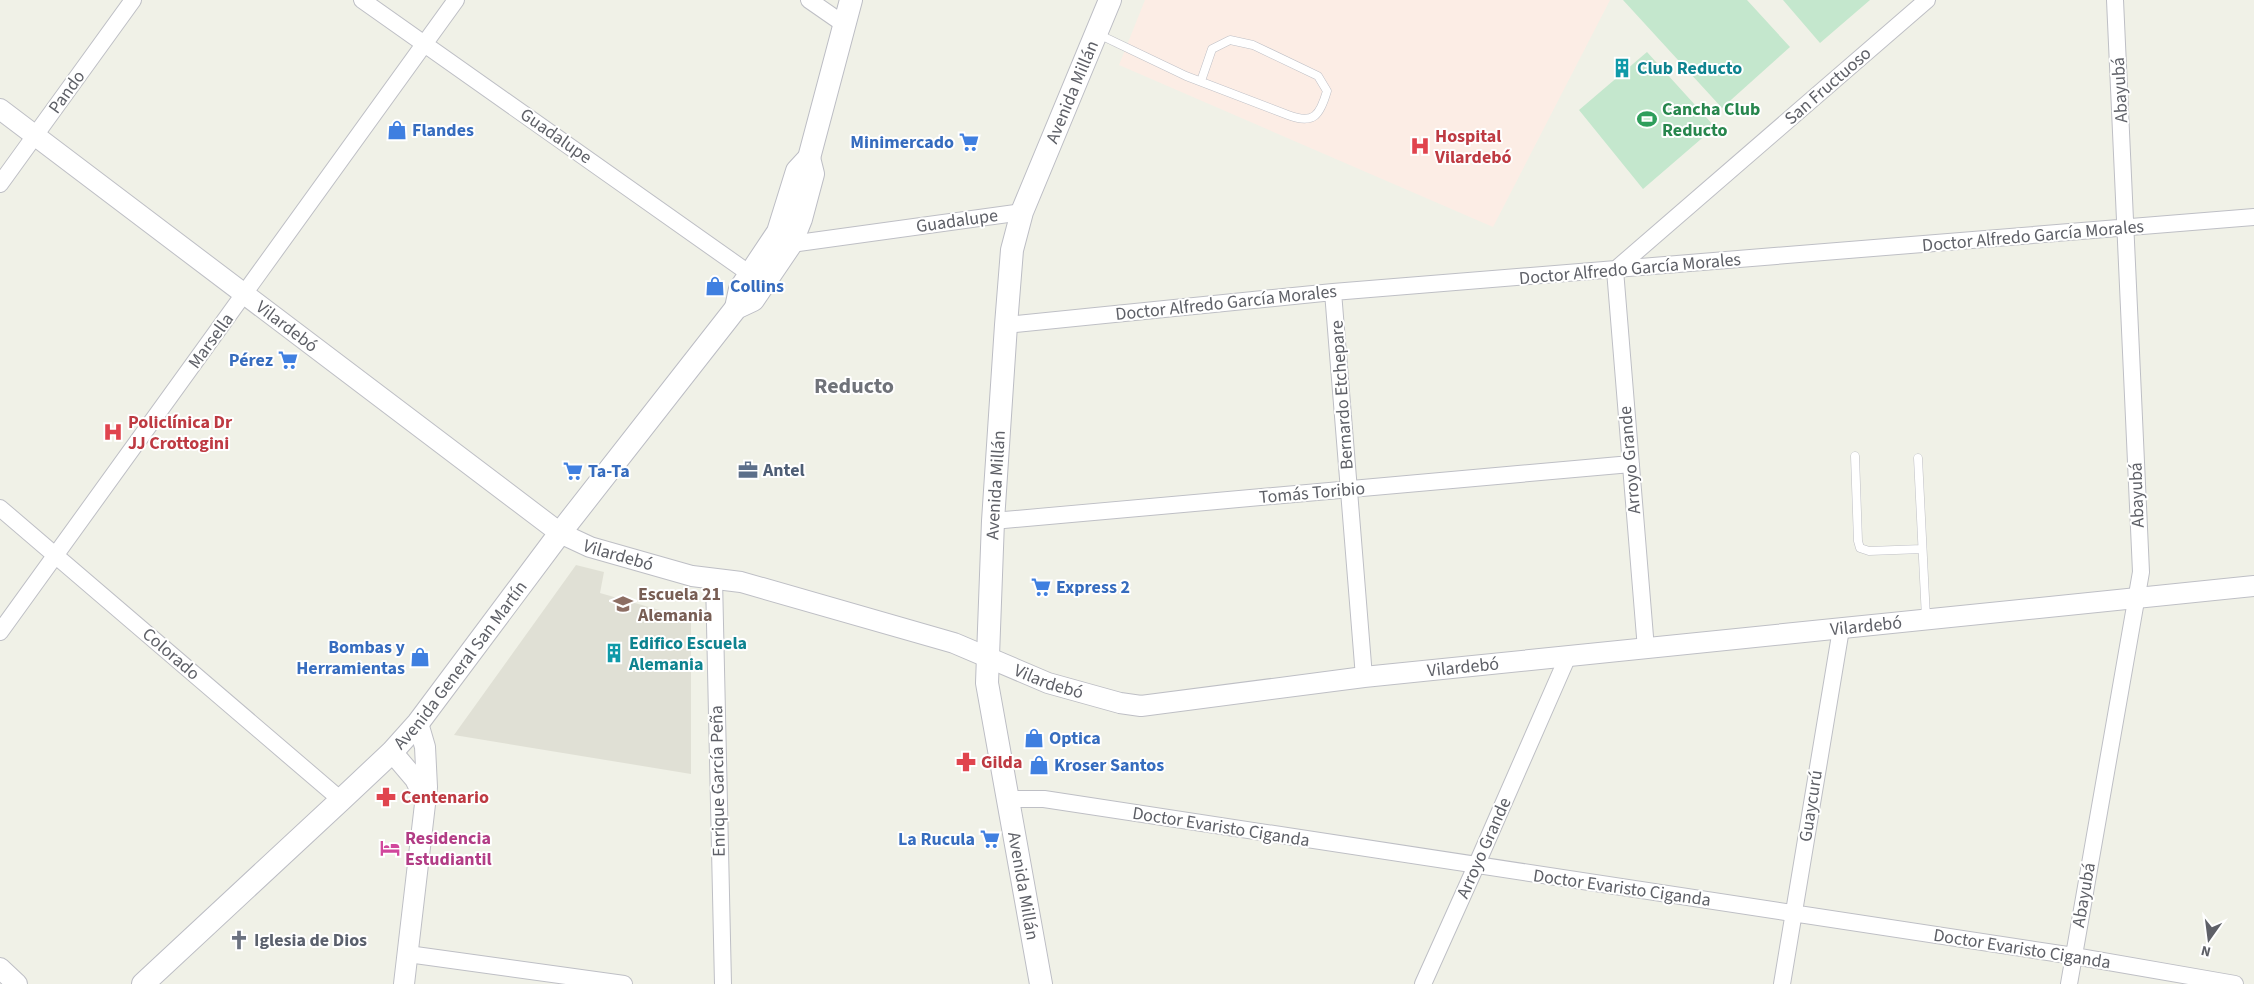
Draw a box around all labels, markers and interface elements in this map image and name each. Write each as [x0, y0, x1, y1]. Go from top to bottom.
street label: Avenida Millán [1039, 36, 1104, 147]
street label: San Fructuoso [1779, 41, 1877, 131]
place label: Club Reducto [1637, 56, 1742, 81]
building icon: Club Reducto [1611, 57, 1633, 79]
street label: Abayubá [2106, 57, 2134, 123]
street label: Pando [43, 65, 91, 119]
place label: Cancha Club Reducto [1662, 97, 1760, 143]
street label: Guadalupe [515, 102, 597, 170]
sports icon: Cancha Club Reducto [1636, 108, 1658, 130]
place label: Flandes [412, 118, 474, 143]
shop icon: Flandes [386, 119, 408, 141]
place label: Hospital Vilardebó [1434, 124, 1512, 170]
place label: Minimercado [850, 130, 954, 155]
supermarket icon: Minimercado [958, 131, 980, 153]
hospital icon: Hospital Vilardebó [1409, 135, 1431, 157]
street label: Guadalupe [914, 203, 1000, 239]
street label: Doctor Alfredo García Morales [1921, 214, 2145, 258]
street label: Doctor Alfredo García Morales [1518, 247, 1742, 291]
place label: Collins [730, 274, 784, 299]
shop icon: Collins [704, 275, 726, 297]
street label: Doctor Alfredo García Morales [1114, 279, 1338, 327]
street label: Vilardebó [251, 295, 323, 358]
street label: Marsella [182, 308, 240, 374]
street label: Bernardo Etchepare [1324, 319, 1360, 471]
place label: Pérez [229, 348, 273, 373]
supermarket icon: Pérez [277, 349, 299, 371]
district label: Reducto [814, 370, 894, 402]
street label: Arroyo Grande [1613, 405, 1647, 515]
place label: Policlínica Dr JJ Crottogini [128, 410, 233, 456]
hospital icon: Policlínica Dr JJ Crottogini [102, 421, 124, 443]
street label: Avenida Millán [980, 429, 1011, 540]
place label: Antel [762, 458, 805, 483]
place label: Ta-Ta [588, 459, 630, 484]
office icon: Antel [737, 459, 759, 481]
supermarket icon: Ta-Ta [562, 460, 584, 482]
street label: Abayubá [2123, 462, 2151, 528]
street label: Tomás Toribio [1258, 476, 1366, 510]
street label: Vilardebó [579, 533, 656, 577]
street label: Avenida General San Martín [388, 575, 533, 755]
place label: Express 2 [1056, 575, 1130, 600]
supermarket icon: Express 2 [1030, 576, 1052, 598]
place label: Escuela 21 Alemania [637, 582, 721, 628]
school or university icon: Escuela 21 Alemania [612, 593, 634, 615]
street label: Vilardebó [1829, 610, 1903, 642]
street label: Colorado [137, 622, 205, 686]
place label: Edifico Escuela Alemania [628, 631, 747, 677]
place label: Bombas y Herramientas [296, 635, 406, 681]
building icon: Edifico Escuela Alemania [603, 642, 625, 664]
shop icon: Bombas y Herramientas [409, 646, 431, 668]
street label: Vilardebó [1426, 651, 1500, 683]
street label: Vilardebó [1010, 658, 1086, 705]
street label: Enrique García Peña [704, 705, 732, 857]
place label: Optica [1049, 726, 1101, 751]
shop icon: Optica [1023, 727, 1045, 749]
place label: Gilda [981, 750, 1022, 775]
pharmacy icon: Gilda [955, 751, 977, 773]
place label: Kroser Santos [1054, 753, 1164, 778]
shop icon: Kroser Santos [1028, 754, 1050, 776]
street label: Guaycurú [1793, 768, 1829, 844]
place label: Centenario [401, 785, 489, 810]
pharmacy icon: Centenario [375, 786, 397, 808]
street label: Arroyo Grande [1451, 793, 1517, 903]
street label: Doctor Evaristo Ciganda [1131, 801, 1311, 853]
place label: Residencia Estudiantil [405, 826, 492, 872]
place label: La Rucula [898, 827, 975, 852]
supermarket icon: La Rucula [979, 828, 1001, 850]
street label: Avenida Millán [1001, 830, 1045, 942]
hotel icon: Residencia Estudiantil [379, 837, 401, 859]
street label: Abayubá [2066, 861, 2102, 929]
street label: Doctor Evaristo Ciganda [1532, 863, 1712, 913]
north arrow [2184, 914, 2234, 964]
street label: Doctor Evaristo Ciganda [1932, 923, 2112, 975]
place label: Iglesia de Dios [254, 928, 367, 953]
church icon: Iglesia de Dios [228, 929, 250, 951]
text: N [2199, 940, 2213, 961]

